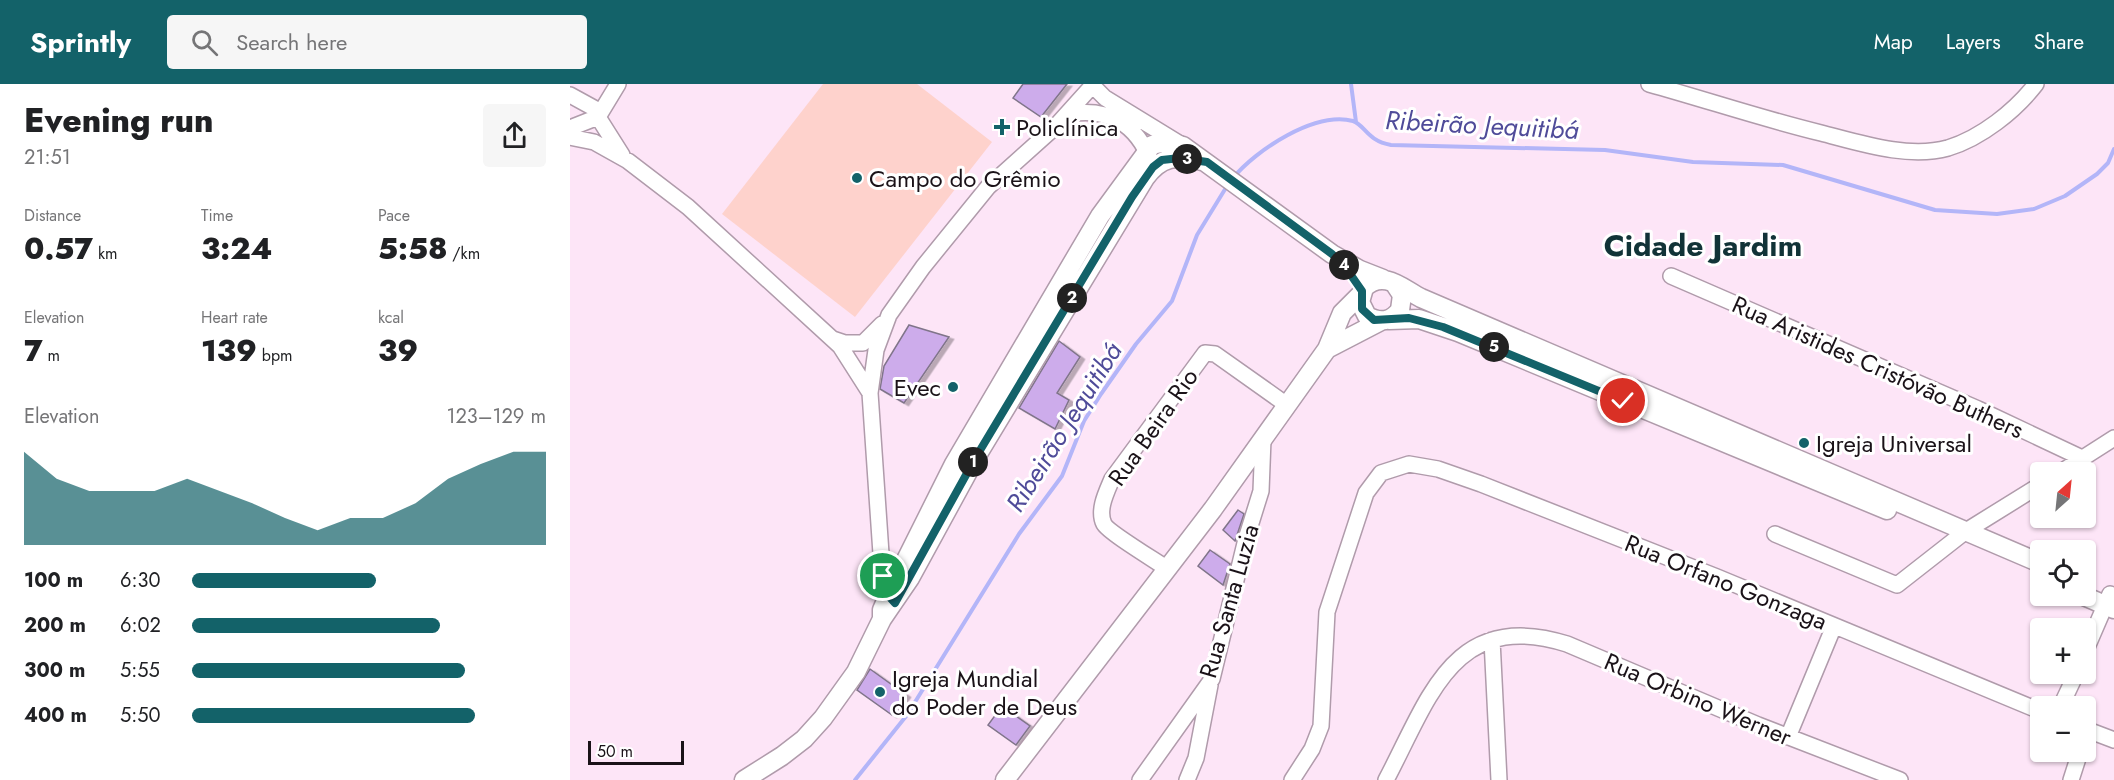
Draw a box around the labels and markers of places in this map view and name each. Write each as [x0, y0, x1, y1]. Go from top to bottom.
place label: Policlínica [1016, 110, 1118, 145]
marker: Policlínica [993, 118, 1011, 136]
pin: 3 [1172, 144, 1202, 174]
place label: Campo do Grêmio [869, 161, 1061, 196]
marker: Campo do Grêmio [850, 171, 864, 185]
pin: 4 [1329, 250, 1359, 280]
pin: 2 [1057, 283, 1087, 313]
pin: 5 [1479, 332, 1509, 362]
place label: Evec [894, 370, 941, 405]
pin [1597, 375, 1648, 426]
marker: Evec [946, 380, 960, 394]
place label: Igreja Universal [1816, 426, 1972, 461]
marker: Igreja Universal [1797, 436, 1811, 450]
pin: 1 [958, 447, 988, 477]
pin [857, 550, 908, 601]
place label: Igreja Mundial do Poder de Deus [892, 661, 1077, 724]
marker: Igreja Mundial do Poder de Deus [873, 685, 887, 699]

